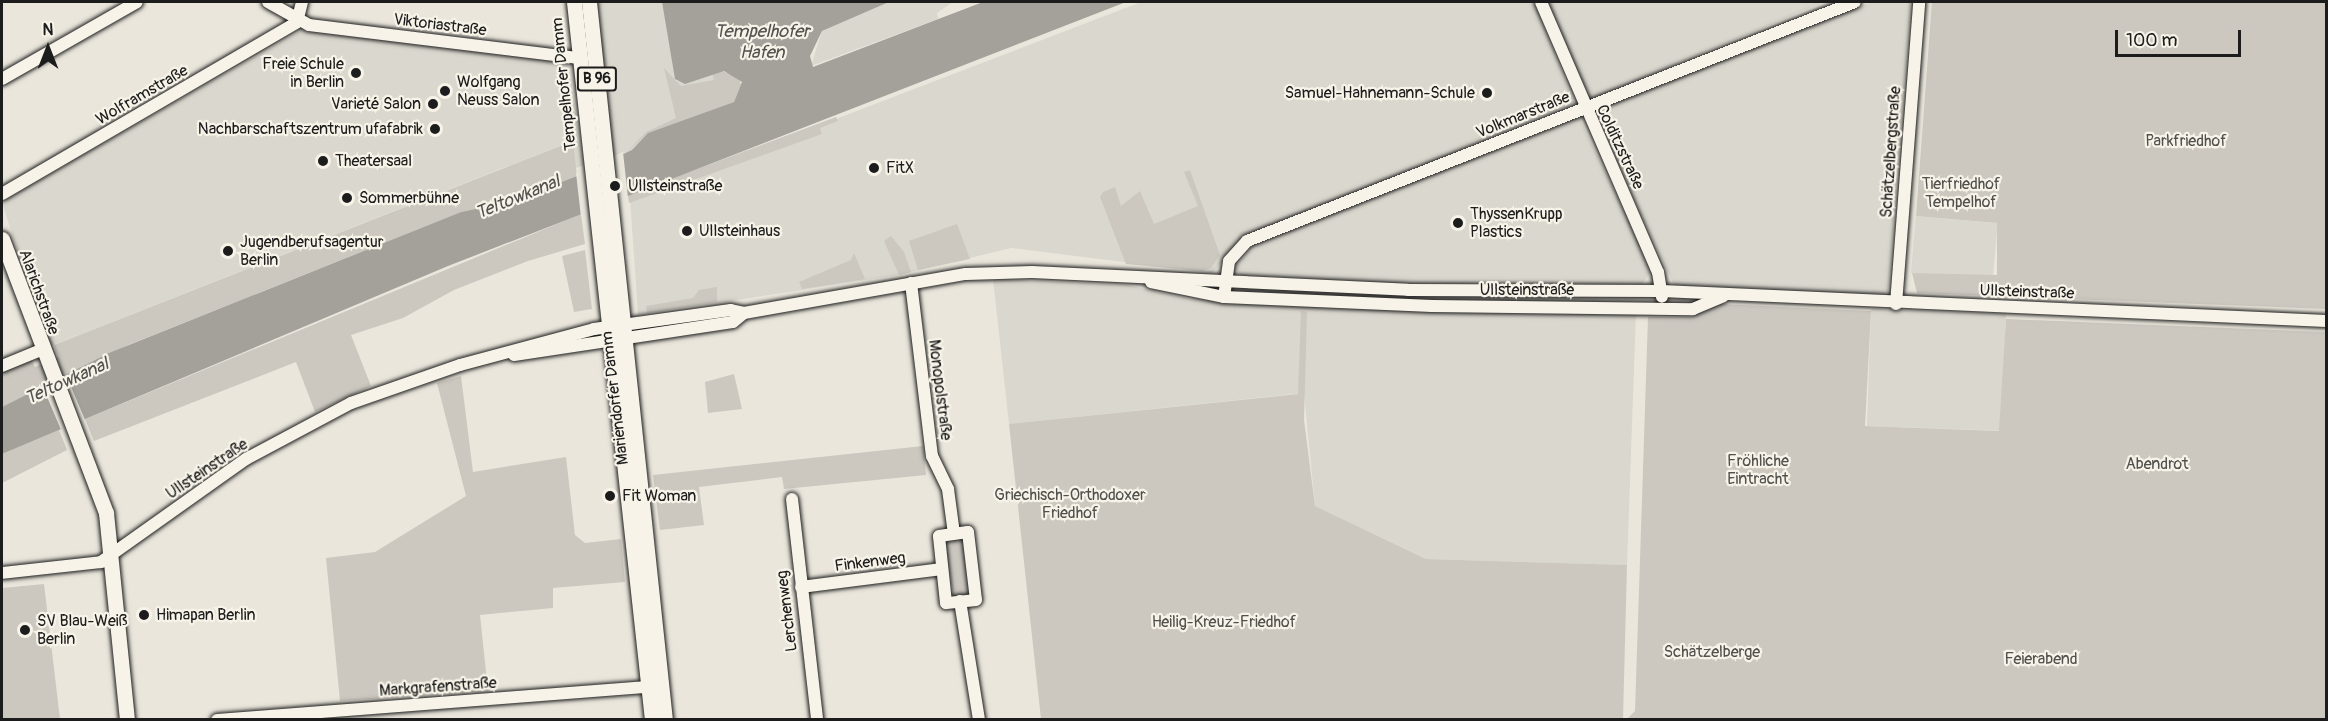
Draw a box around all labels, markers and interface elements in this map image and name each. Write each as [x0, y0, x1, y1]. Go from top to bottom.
street label: Viktoriastraße [392, 10, 488, 40]
street label: Tempelhofer Damm [547, 17, 581, 151]
north arrow [18, 18, 78, 78]
scale bar [2118, 18, 2244, 56]
text: N [43, 20, 53, 40]
water label: Tempelhofer Hafen [715, 22, 809, 64]
text: 100 m [2126, 29, 2178, 52]
place label: Freie Schule in Berlin [262, 54, 344, 92]
street label: Wolframstraße [93, 61, 191, 129]
marker: Freie Schule in Berlin [349, 66, 363, 80]
road number: B 96 [576, 67, 618, 91]
place label: Wolfgang Neuss Salon [457, 72, 540, 110]
place label: Samuel-Hahnemann-Schule [1285, 83, 1475, 103]
marker: Wolfgang Neuss Salon [438, 84, 452, 98]
marker: Samuel-Hahnemann-Schule [1480, 86, 1494, 100]
street label: Schätzelbergstraße [1877, 86, 1905, 218]
street label: Volkmarstraße [1473, 87, 1573, 143]
place label: Varieté Salon [331, 94, 421, 114]
marker: Varieté Salon [426, 97, 440, 111]
street label: Colditzstraße [1592, 102, 1648, 192]
place label: Nachbarschaftszentrum ufafabrik [198, 119, 423, 139]
marker: Nachbarschaftszentrum ufafabrik [428, 122, 442, 136]
park label: Parkfriedhof [2145, 131, 2227, 151]
place label: Theatersaal [335, 151, 412, 171]
marker: Theatersaal [316, 154, 330, 168]
place label: FitX [886, 158, 914, 178]
marker: FitX [867, 161, 881, 175]
water label: Teltowkanal [473, 171, 563, 225]
park label: Tierfriedhof Tempelhof [1922, 174, 2000, 212]
place label: Ullsteinstraße [628, 176, 722, 196]
marker: Ullsteinstraße [606, 177, 624, 195]
place label: Sommerbühne [359, 188, 459, 208]
marker: Sommerbühne [340, 191, 354, 205]
place label: ThyssenKrupp Plastics [1470, 204, 1563, 242]
marker: ThyssenKrupp Plastics [1451, 216, 1465, 230]
place label: Ullsteinhaus [699, 221, 780, 241]
marker: Ullsteinhaus [680, 224, 694, 238]
place label: Jugendberufsagentur Berlin [240, 232, 384, 270]
marker: Jugendberufsagentur Berlin [221, 244, 235, 258]
street label: Alarichstraße [15, 247, 63, 337]
street label: Ullsteinstraße [1480, 280, 1574, 300]
street label: Ullsteinstraße [1979, 281, 2075, 303]
street label: Mariendorfer Damm [597, 330, 633, 466]
street label: Monopolstraße [924, 339, 956, 441]
water label: Teltowkanal [22, 354, 112, 410]
street label: Ullsteinstraße [162, 435, 252, 503]
park label: Fröhliche Eintracht [1727, 451, 1789, 489]
park label: Abendrot [2125, 454, 2189, 474]
park label: Griechisch-Orthodoxer Friedhof [994, 485, 1146, 523]
place label: Fit Woman [622, 486, 696, 506]
marker: Fit Woman [603, 489, 617, 503]
street label: Finkenweg [833, 548, 907, 576]
street label: Lerchenweg [772, 569, 802, 653]
place label: Himapan Berlin [156, 605, 255, 625]
marker: Himapan Berlin [137, 608, 151, 622]
place label: SV Blau-Weiß Berlin [37, 611, 127, 649]
park label: Heilig-Kreuz-Friedhof [1152, 612, 1296, 632]
marker: SV Blau-Weiß Berlin [18, 623, 32, 637]
park label: Schätzelberge [1664, 642, 1760, 662]
park label: Feierabend [2004, 649, 2078, 669]
street label: Markgrafenstraße [379, 673, 497, 701]

